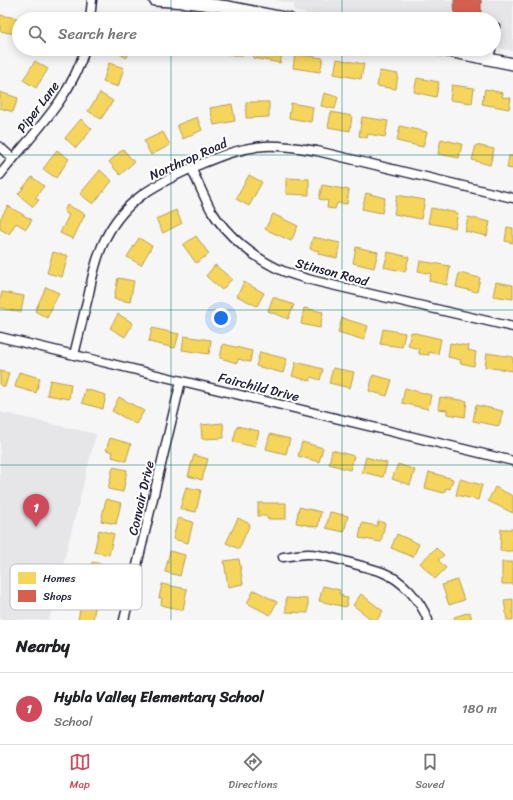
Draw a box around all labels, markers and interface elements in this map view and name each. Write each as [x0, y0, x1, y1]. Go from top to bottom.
search box [12, 12, 501, 56]
text: Search here [58, 21, 137, 47]
icon: search [26, 23, 48, 45]
street label: Piper Lane [11, 76, 65, 138]
street label: Northrop Road [145, 131, 232, 186]
street label: Stinson Road [293, 251, 372, 293]
your location [211, 308, 231, 328]
street label: Fairchild Drive [216, 366, 302, 408]
street label: Convair Drive [121, 458, 161, 538]
pin: 1 [23, 494, 49, 527]
legend [10, 564, 142, 610]
text: Homes [43, 569, 76, 588]
text: Shops [43, 587, 72, 606]
text: Nearby [16, 631, 70, 661]
text: Hybla Valley Elementary School [54, 684, 264, 710]
text: 1 [26, 697, 32, 720]
text: 180 m [462, 697, 497, 720]
text: School [54, 710, 92, 733]
tab: Map [69, 751, 91, 794]
tab: Directions [228, 751, 278, 794]
tab: Saved [415, 751, 444, 794]

